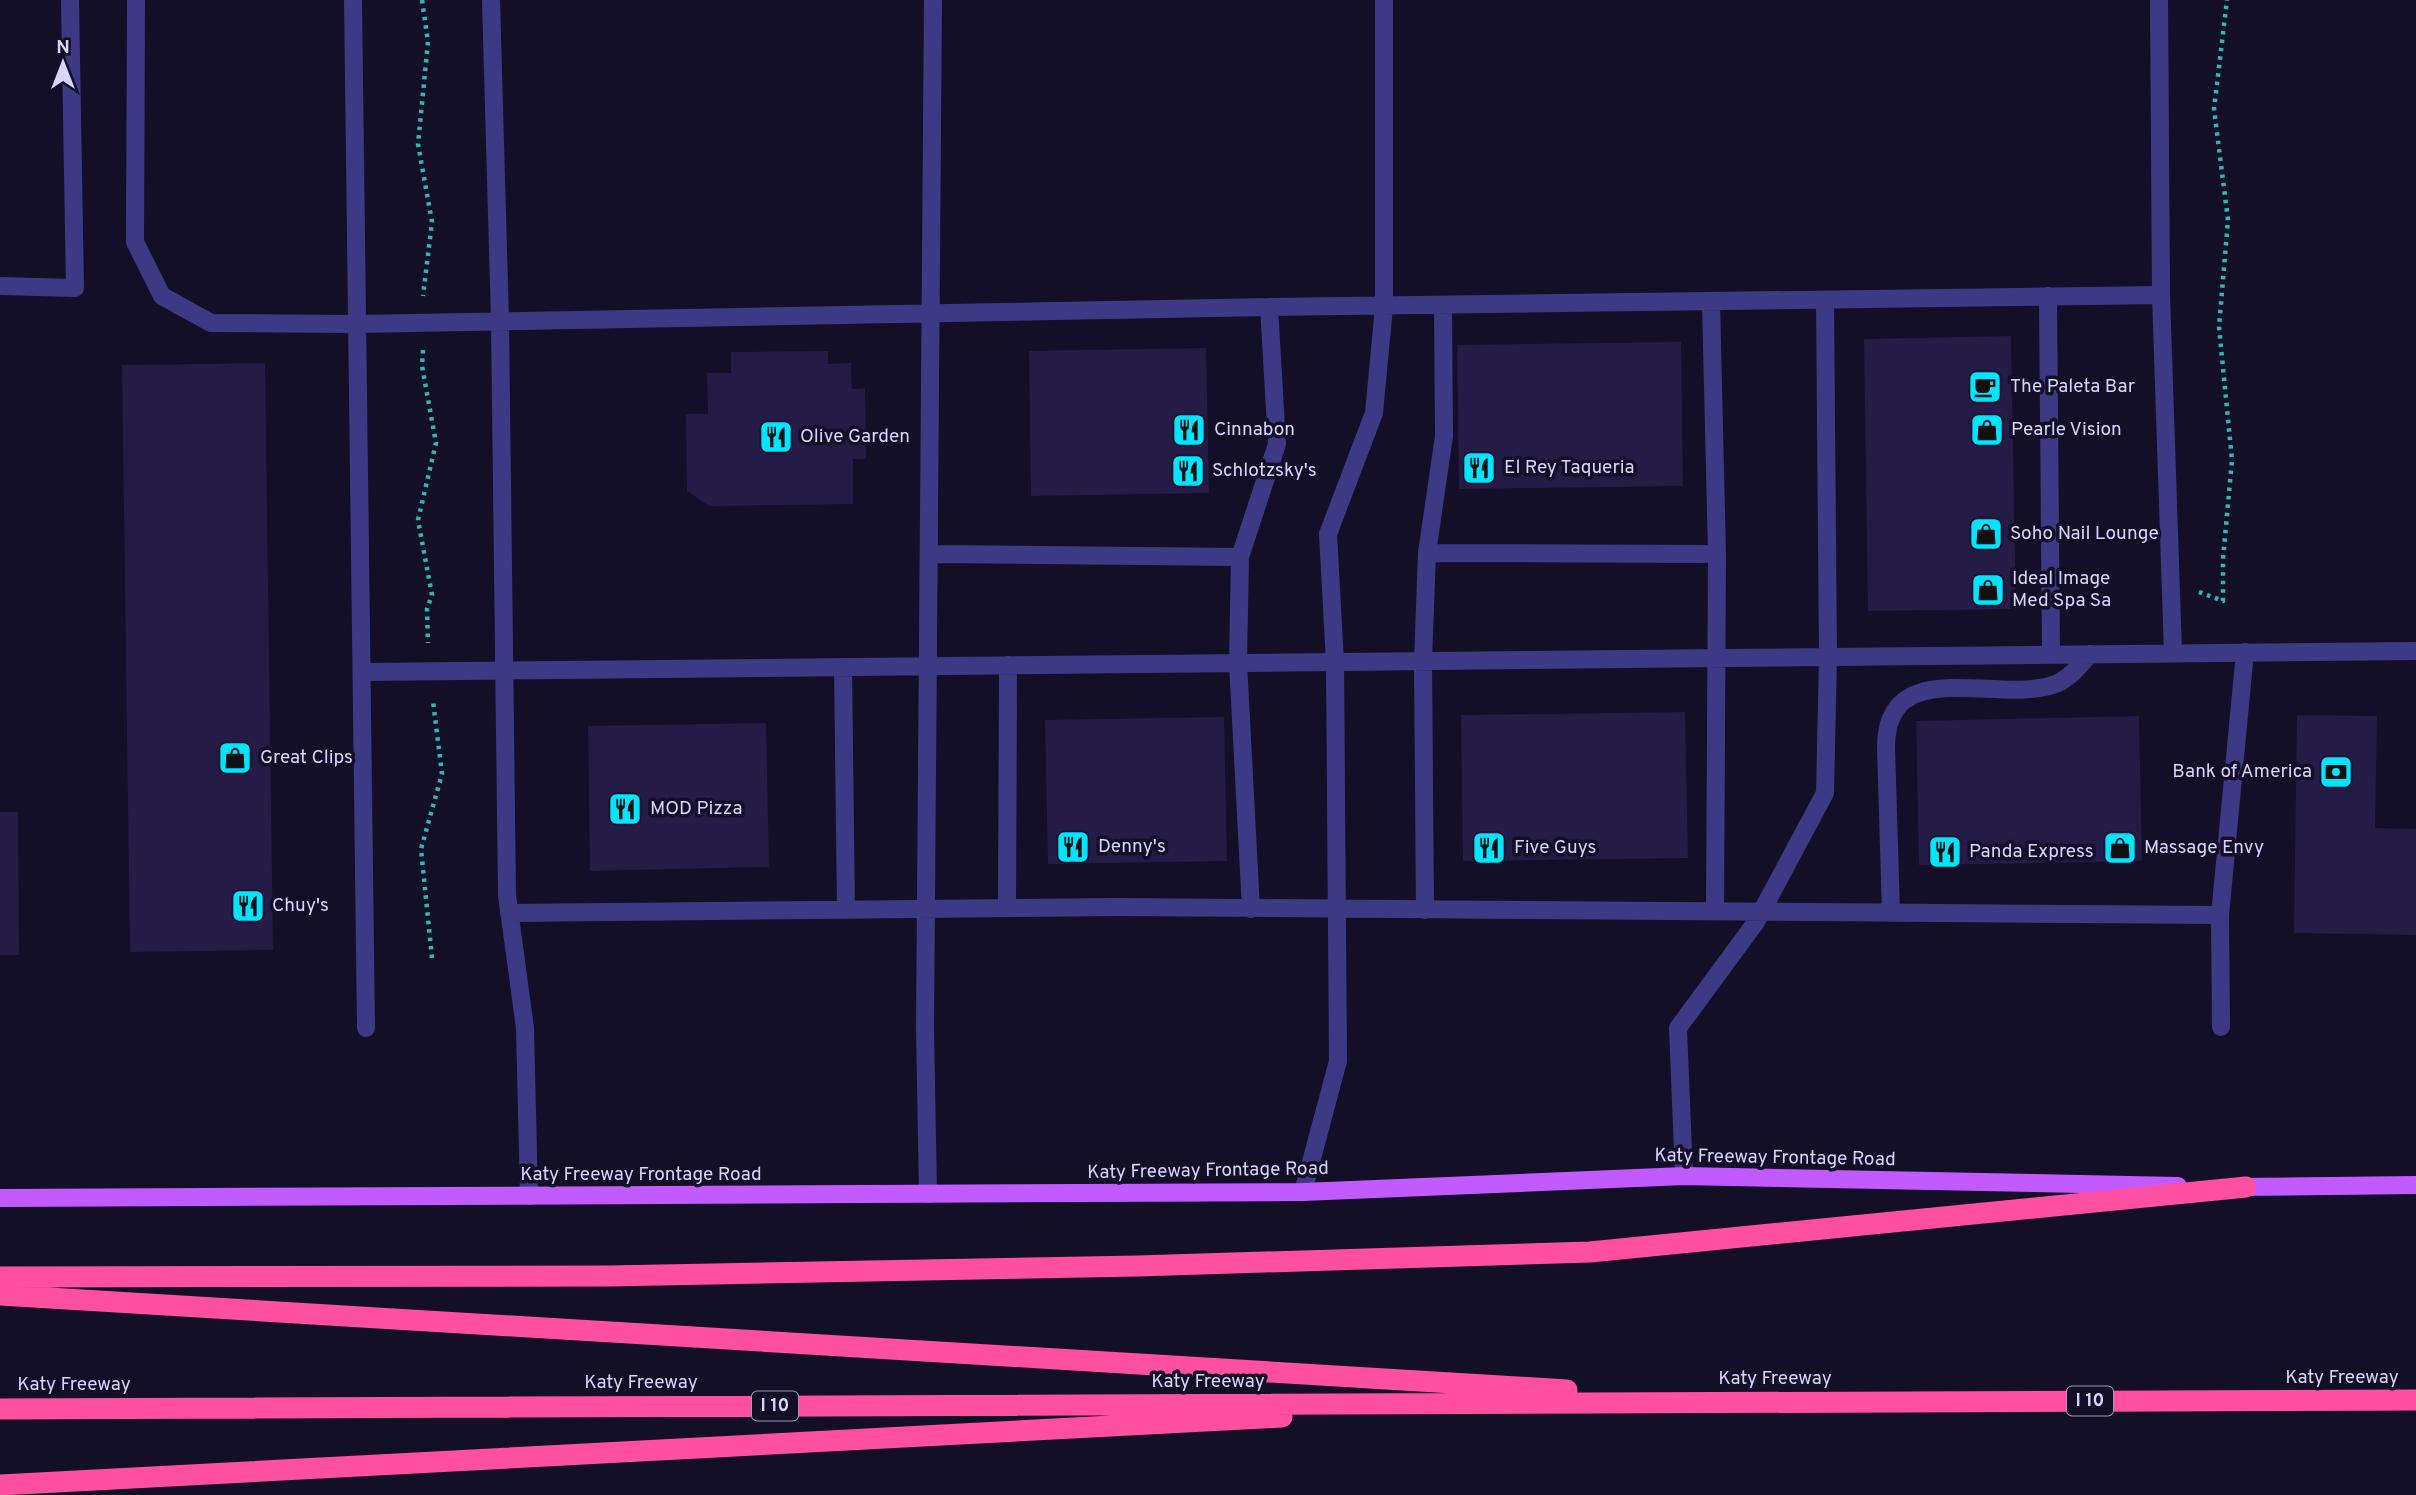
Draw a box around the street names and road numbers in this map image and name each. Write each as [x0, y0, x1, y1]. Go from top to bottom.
street label: Katy Freeway Frontage Road [1654, 1144, 1896, 1172]
street label: Katy Freeway Frontage Road [1087, 1157, 1329, 1185]
street label: Katy Freeway Frontage Road [520, 1163, 762, 1187]
street label: Katy Freeway [2285, 1366, 2399, 1390]
street label: Katy Freeway [1718, 1367, 1832, 1391]
street label: Katy Freeway [1151, 1370, 1265, 1394]
street label: Katy Freeway [584, 1371, 698, 1395]
street label: Katy Freeway [17, 1373, 131, 1397]
road number: I 10 [2067, 1386, 2113, 1416]
road number: I 10 [752, 1392, 798, 1420]

